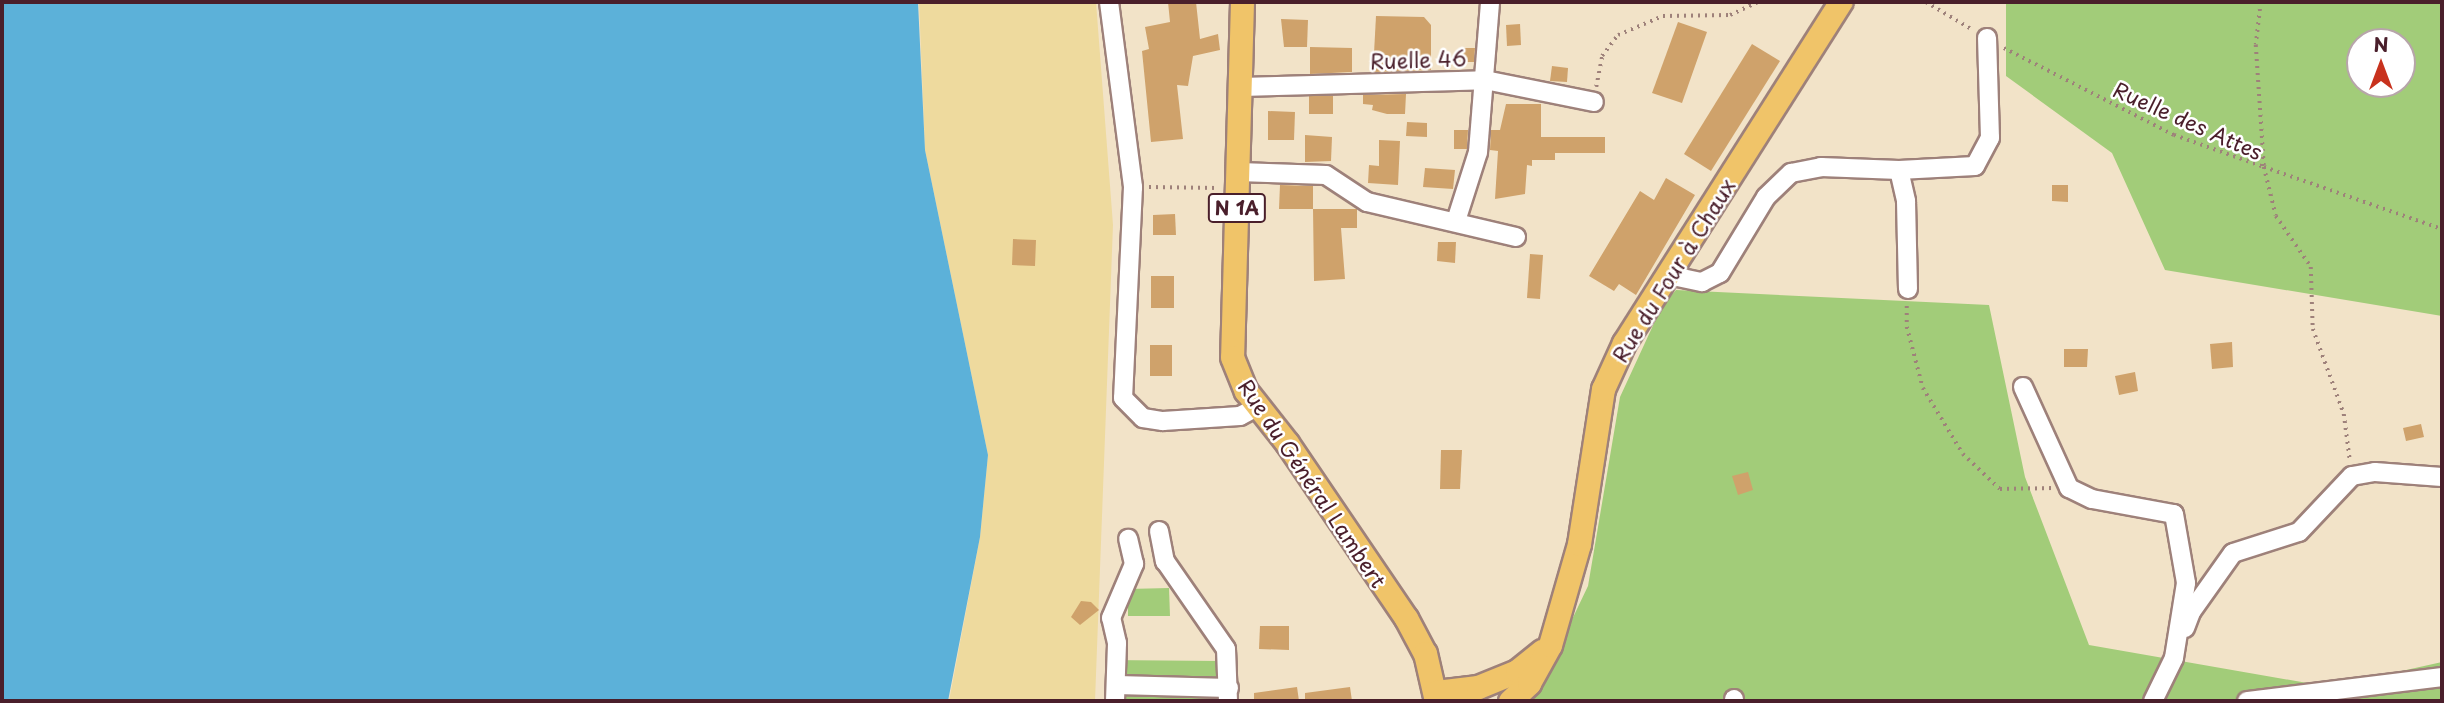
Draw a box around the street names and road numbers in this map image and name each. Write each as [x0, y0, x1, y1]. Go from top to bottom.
street label: Ruelle 46 [1369, 45, 1467, 73]
street label: Ruelle des Attes [2109, 76, 2267, 164]
street label: Rue du Four à Chaux [1606, 173, 1740, 367]
road number: N 1A [1207, 192, 1267, 224]
street label: Rue du Général Lambert [1233, 373, 1393, 593]

